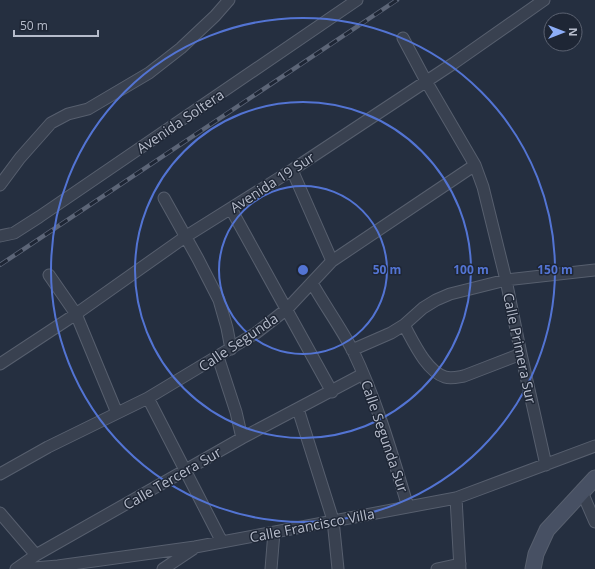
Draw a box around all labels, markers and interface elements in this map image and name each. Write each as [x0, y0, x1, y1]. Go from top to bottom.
scale bar [14, 12, 98, 38]
north arrow [543, 12, 583, 52]
text: 50 m [20, 17, 48, 34]
text: N [566, 28, 581, 36]
street label: Avenida Soltera [132, 85, 228, 157]
street label: Avenida 19 Sur [226, 147, 318, 217]
text: 50 m [373, 261, 401, 278]
text: 100 m [453, 261, 489, 278]
text: 150 m [537, 261, 573, 278]
centre of rings [296, 263, 310, 277]
street label: Calle Primera Sur [499, 291, 541, 405]
street label: Calle Segunda [195, 308, 281, 376]
street label: Calle Segunda Sur [357, 377, 413, 495]
street label: Calle Tercera Sur [120, 442, 225, 514]
street label: Calle Francisco Villa [248, 504, 376, 546]

